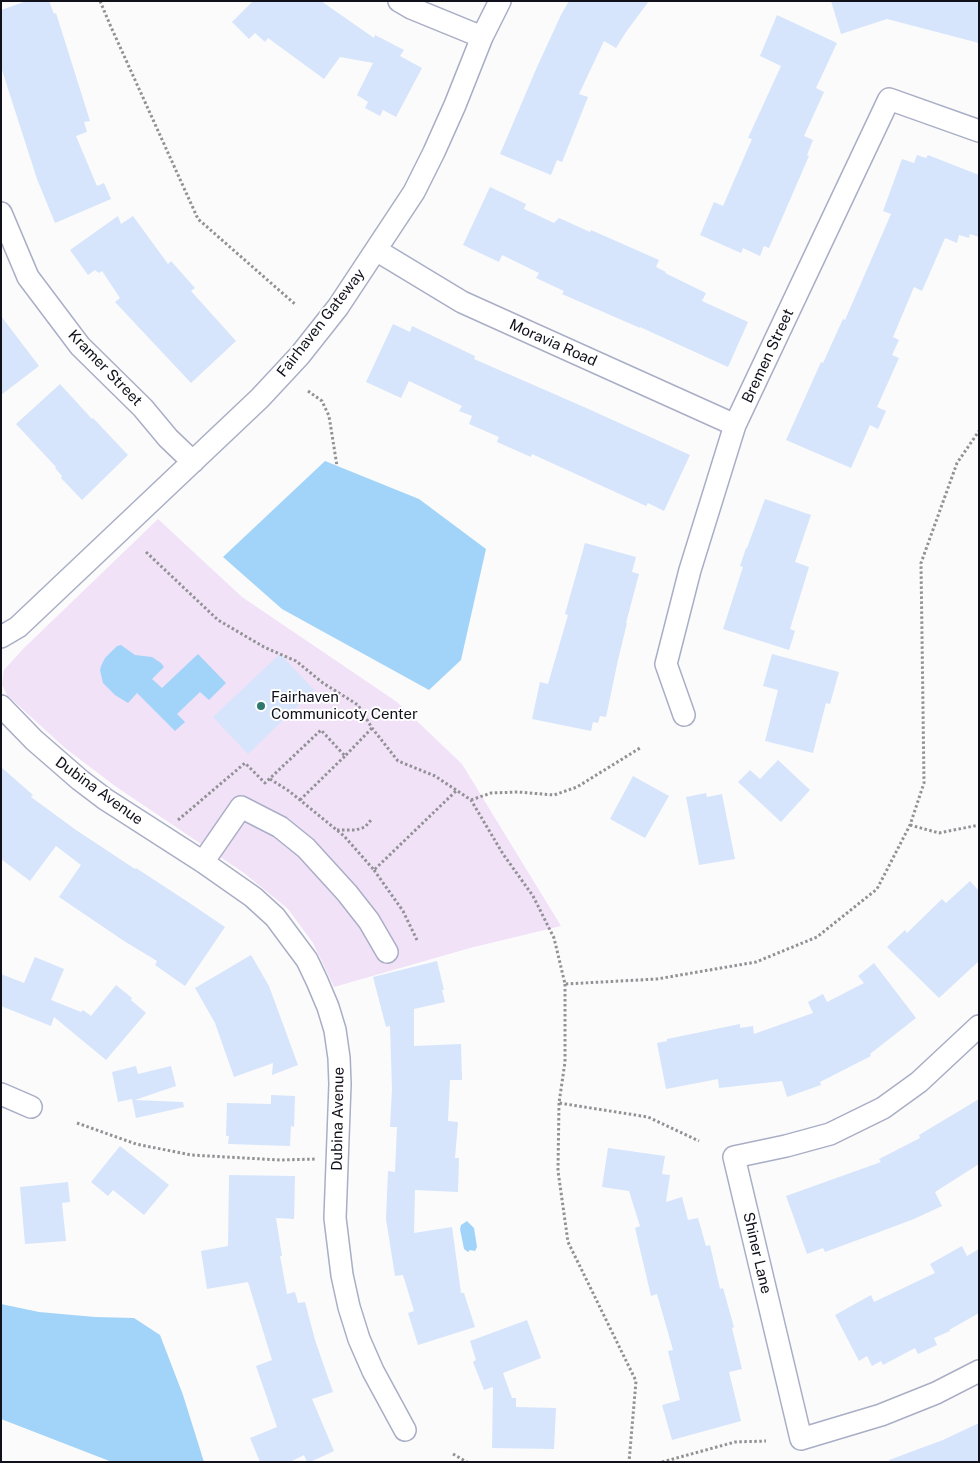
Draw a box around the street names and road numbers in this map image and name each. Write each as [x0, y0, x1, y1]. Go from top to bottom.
street label: Fairhaven Gateway [273, 265, 369, 381]
street label: Bremen Street [738, 306, 798, 406]
street label: Moravia Road [506, 316, 600, 370]
street label: Kramer Street [64, 326, 146, 410]
street label: Dubina Avenue [52, 753, 146, 829]
street label: Dubina Avenue [328, 1067, 348, 1171]
street label: Shiner Lane [739, 1211, 775, 1295]

